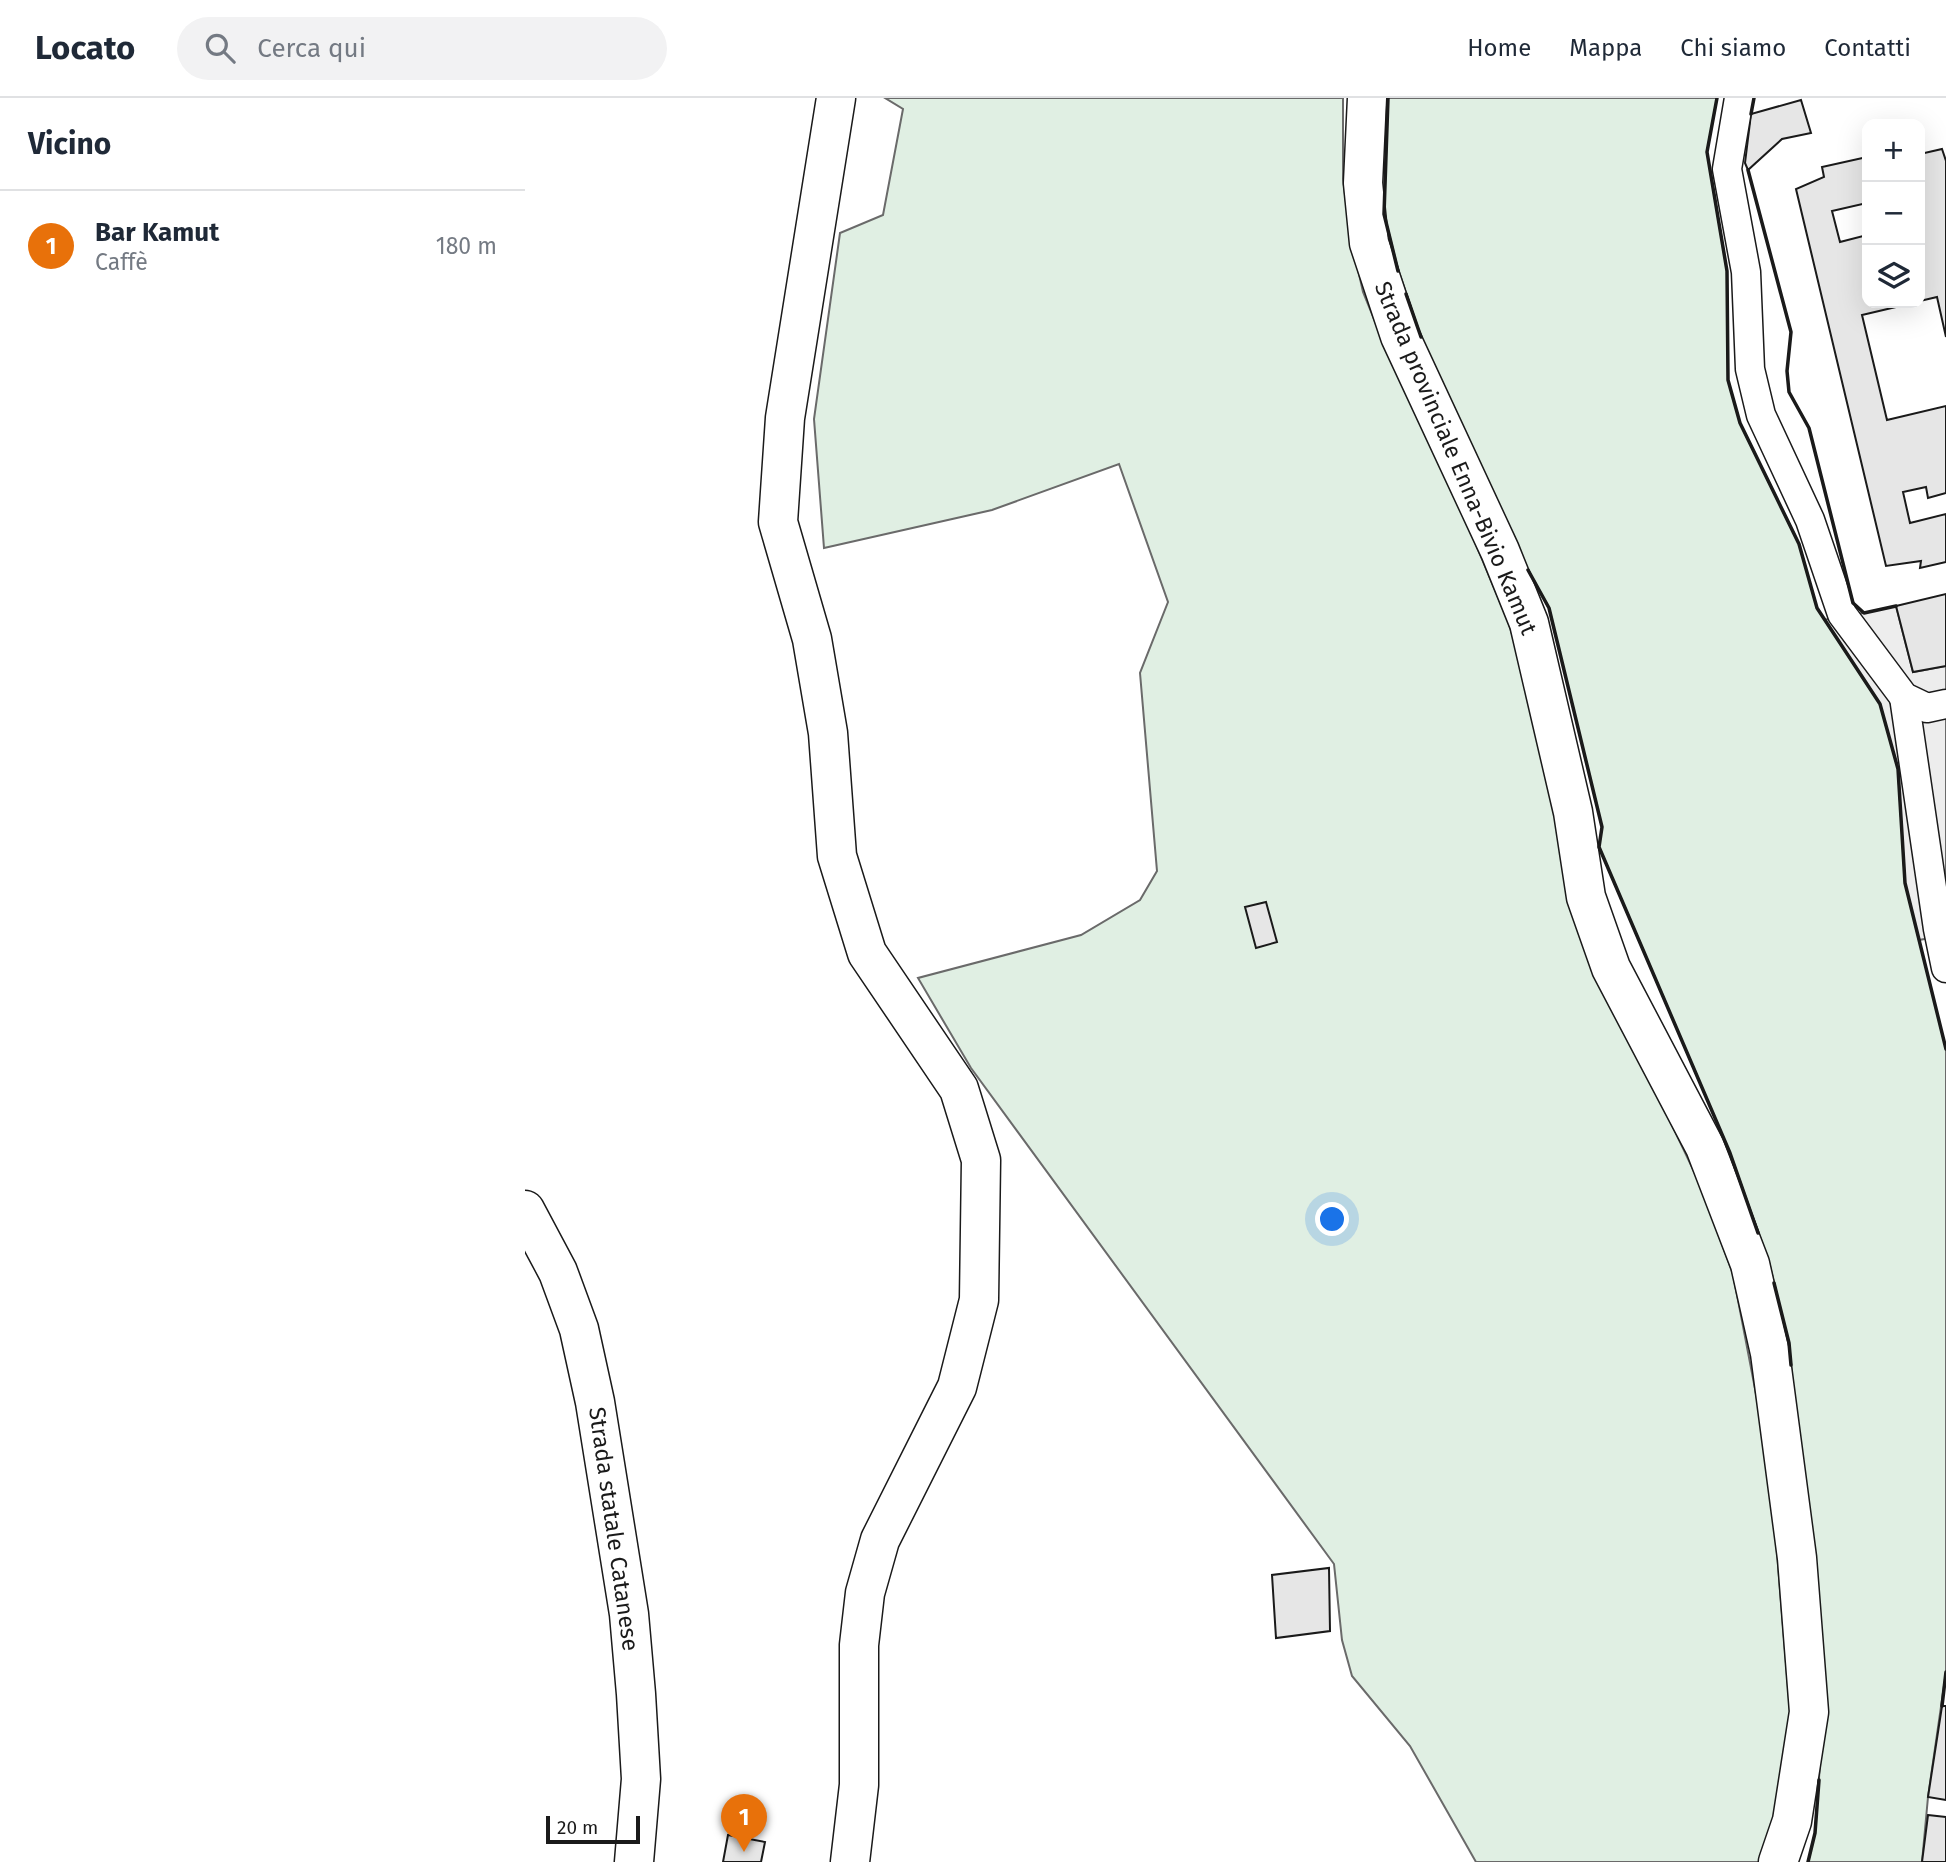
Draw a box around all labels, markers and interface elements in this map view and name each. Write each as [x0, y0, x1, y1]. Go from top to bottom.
search box [177, 17, 667, 80]
text: Locato [35, 28, 135, 68]
icon: search [201, 29, 239, 67]
text: Cerca qui [257, 33, 366, 64]
text: Home [1467, 34, 1531, 62]
text: Mappa [1569, 34, 1642, 62]
text: Chi siamo [1680, 34, 1786, 62]
text: Contatti [1824, 34, 1911, 62]
map controls [1862, 119, 1925, 308]
button: + [1862, 119, 1925, 182]
text: Vicino [28, 126, 111, 162]
button: − [1862, 182, 1925, 245]
text: Bar Kamut [95, 217, 219, 248]
text: 1 [46, 232, 56, 260]
text: 180 m [436, 232, 497, 260]
button: layers [1862, 245, 1925, 308]
text: Caffè [95, 248, 148, 276]
street label: Strada provinciale Enna-Bivio Kamut [1369, 277, 1544, 639]
your location [1315, 1202, 1349, 1236]
street label: Strada statale Catanese [583, 1405, 645, 1653]
pin: 1 [721, 1794, 767, 1852]
scale bar [546, 1813, 641, 1845]
text: 20 m [557, 1816, 598, 1839]

